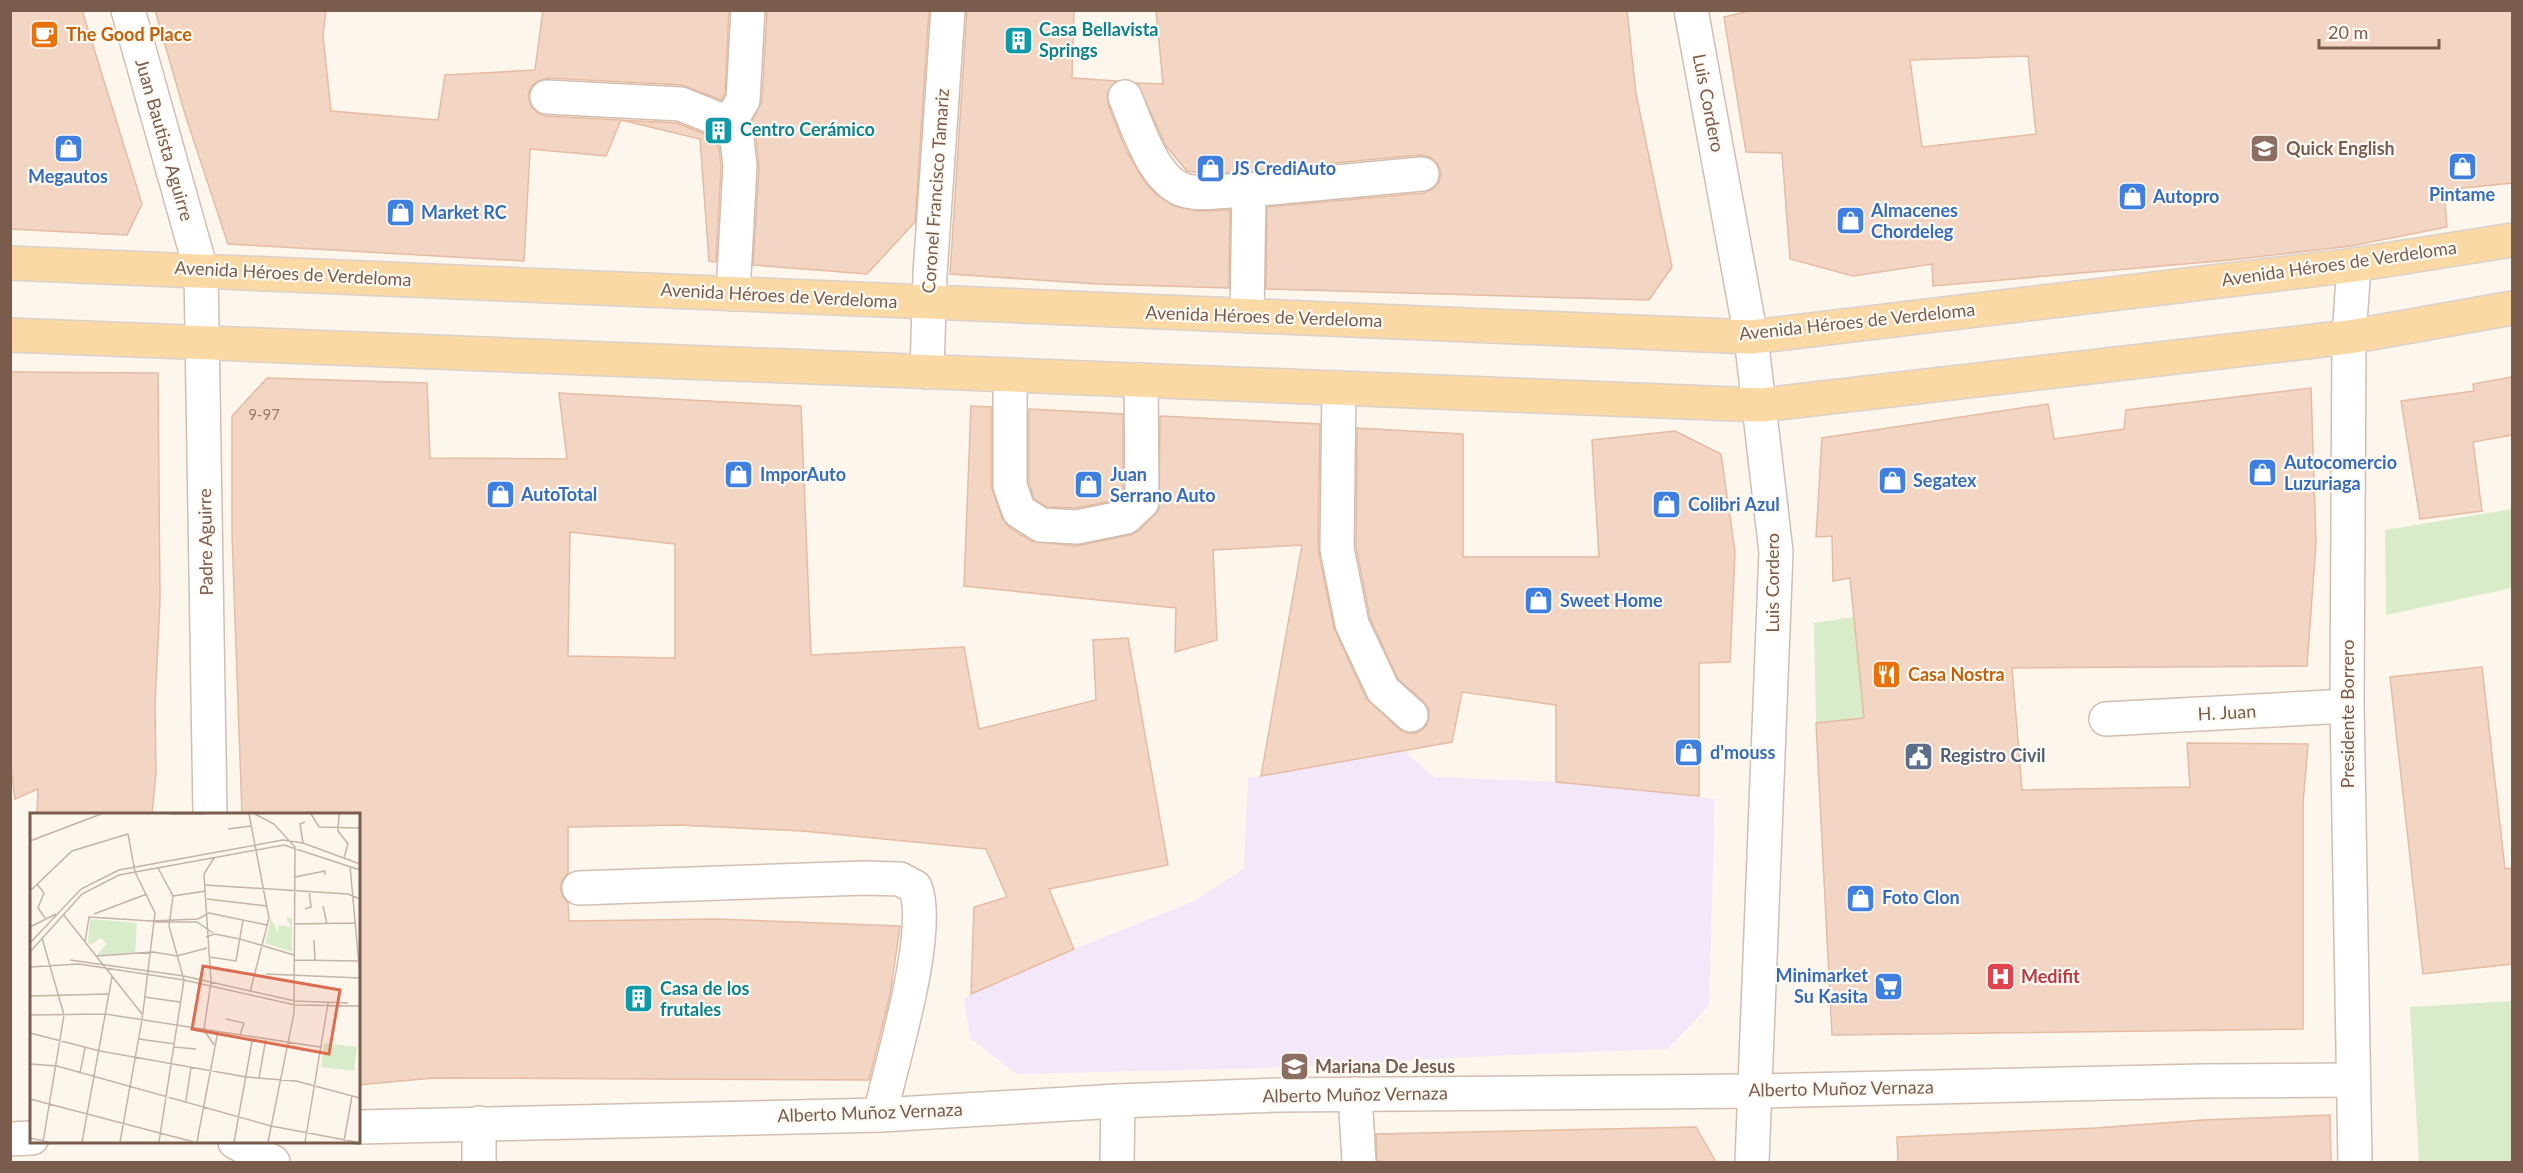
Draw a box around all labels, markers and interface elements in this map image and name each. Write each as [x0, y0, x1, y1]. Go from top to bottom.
scale bar [2319, 12, 2439, 50]
place label: Casa Bellavista Springs [1039, 18, 1159, 61]
cafe icon: The Good Place [29, 19, 61, 51]
text: 20 m [2328, 21, 2368, 43]
place label: The Good Place [66, 23, 192, 45]
building icon: Casa Bellavista Springs [1002, 24, 1034, 56]
street label: Luis Cordero [1689, 52, 1729, 154]
street label: Juan Bautista Aguirre [131, 56, 199, 223]
street label: Coronel Francisco Tamariz [917, 88, 953, 294]
building icon: Centro Cerámico [703, 114, 735, 146]
place label: Centro Cerámico [740, 118, 875, 140]
shop icon: Megautos [52, 132, 84, 164]
school or university icon: Quick English [2249, 133, 2281, 165]
place label: Quick English [2286, 137, 2395, 159]
shop icon: Pintame [2446, 150, 2478, 182]
shop icon: JS CrediAuto [1195, 153, 1227, 185]
place label: JS CrediAuto [1232, 157, 1336, 179]
place label: Megautos [28, 165, 108, 187]
shop icon: Autopro [2116, 181, 2148, 213]
place label: Pintame [2429, 183, 2496, 205]
place label: Autopro [2152, 185, 2219, 207]
shop icon: Market RC [384, 197, 416, 229]
place label: Almacenes Chordeleg [1870, 199, 1958, 242]
place label: Market RC [421, 201, 507, 223]
shop icon: Almacenes Chordeleg [1834, 205, 1866, 237]
street label: Avenida Héroes de Verdeloma [2220, 236, 2458, 290]
street label: Avenida Héroes de Verdeloma [174, 256, 412, 290]
street label: Avenida Héroes de Verdeloma [660, 278, 898, 312]
street label: Avenida Héroes de Verdeloma [1738, 298, 1976, 344]
street label: Avenida Héroes de Verdeloma [1145, 301, 1383, 331]
house number: 9-97 [248, 405, 280, 423]
place label: Autocomercio Luzuriaga [2283, 451, 2397, 494]
shop icon: Autocomercio Luzuriaga [2247, 457, 2279, 489]
shop icon: ImporAuto [723, 459, 755, 491]
place label: ImporAuto [760, 463, 846, 485]
place label: Juan Serrano Auto [1110, 463, 1216, 506]
shop icon: Segatex [1876, 465, 1908, 497]
shop icon: Juan Serrano Auto [1073, 469, 1105, 501]
place label: Segatex [1913, 469, 1977, 491]
shop icon: AutoTotal [484, 479, 516, 511]
place label: AutoTotal [520, 483, 597, 505]
street label: Padre Aguirre [193, 488, 217, 596]
shop icon: Colibri Azul [1651, 489, 1683, 521]
place label: Colibri Azul [1688, 493, 1780, 515]
street label: Luis Cordero [1761, 533, 1783, 633]
shop icon: Sweet Home [1523, 585, 1555, 617]
place label: Sweet Home [1560, 589, 1663, 611]
street label: Presidente Borrero [2336, 640, 2358, 788]
restaurant icon: Casa Nostra [1871, 659, 1903, 691]
place label: Casa Nostra [1908, 663, 2005, 685]
street label: H. Juan [2197, 699, 2257, 725]
shop icon: d'mouss [1673, 737, 1705, 769]
public building icon: Registro Civil [1903, 740, 1935, 772]
place label: d'mouss [1710, 741, 1776, 763]
place label: Registro Civil [1940, 744, 2045, 766]
inset map [30, 813, 360, 1143]
shop icon: Foto Clon [1845, 882, 1877, 914]
place label: Foto Clon [1882, 886, 1960, 908]
hospital icon: Medifit [1984, 961, 2016, 993]
place label: Minimarket Su Kasita [1776, 964, 1868, 1007]
place label: Medifit [2021, 965, 2080, 987]
supermarket icon: Minimarket Su Kasita [1873, 970, 1905, 1002]
place label: Casa de los frutales [660, 977, 749, 1020]
building icon: Casa de los frutales [623, 983, 655, 1015]
school or university icon: Mariana De Jesus [1278, 1051, 1310, 1083]
place label: Mariana De Jesus [1315, 1055, 1455, 1077]
street label: Alberto Muñoz Vernaza [1748, 1075, 1934, 1101]
street label: Alberto Muñoz Vernaza [1262, 1081, 1448, 1107]
street label: Alberto Muñoz Vernaza [777, 1098, 963, 1126]

